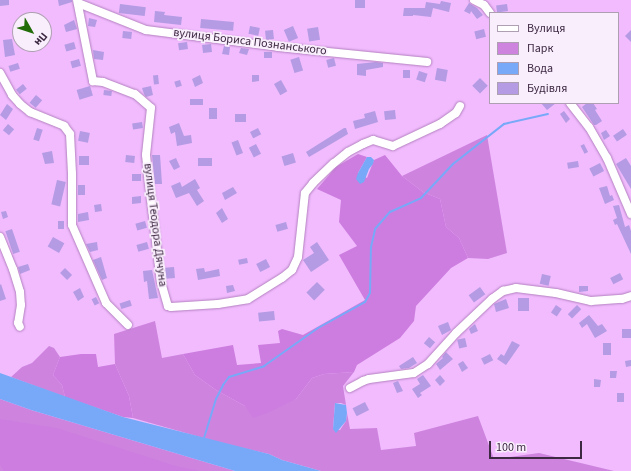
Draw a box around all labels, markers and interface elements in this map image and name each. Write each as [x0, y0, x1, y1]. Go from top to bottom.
north arrow [12, 12, 52, 52]
legend [489, 12, 619, 104]
text: Вулиця [527, 20, 565, 37]
street label: вулиця Бориса Познанського [173, 25, 327, 59]
text: Пн [31, 29, 51, 49]
text: Парк [527, 40, 553, 57]
text: Вода [527, 60, 553, 77]
text: Будівля [527, 80, 567, 97]
street label: вулиця Теодора Дячуна [140, 162, 170, 288]
scale bar [491, 433, 584, 459]
text: 100 m [496, 439, 526, 456]

